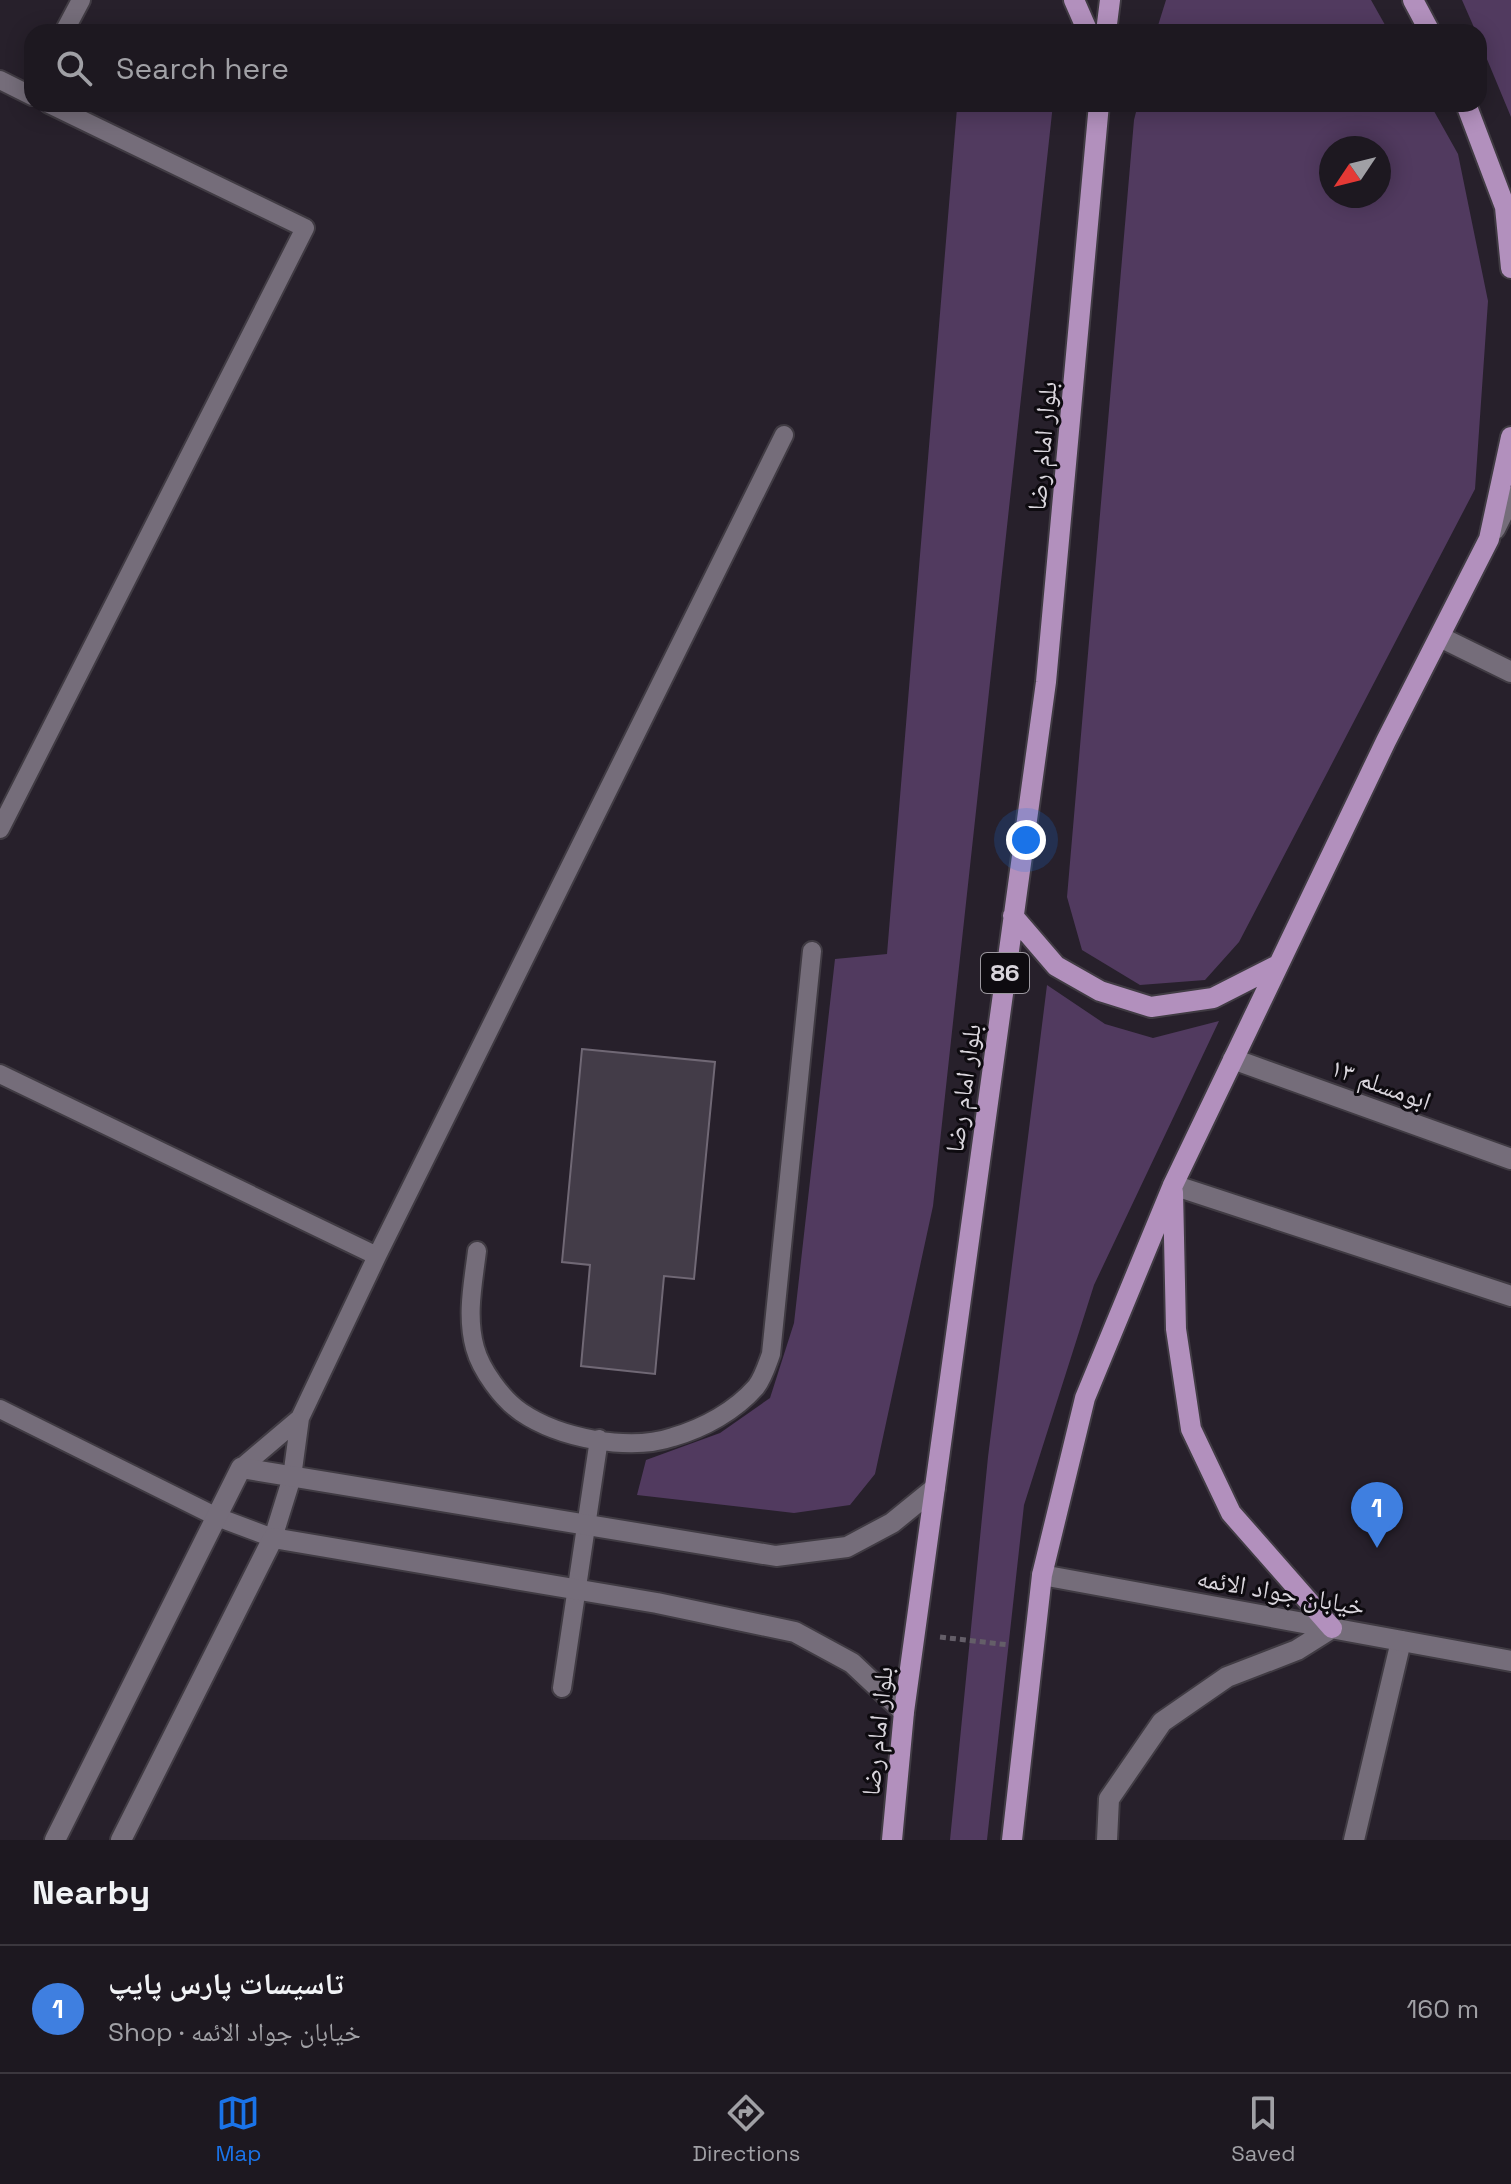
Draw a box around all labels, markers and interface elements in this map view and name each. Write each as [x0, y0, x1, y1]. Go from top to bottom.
search box [24, 24, 1487, 112]
icon: search [52, 46, 96, 90]
text: Search here [116, 49, 289, 88]
north arrow [1319, 136, 1391, 208]
street label: بلوار امام رضا [1019, 380, 1066, 512]
your location [1006, 820, 1046, 860]
road number: 86 [981, 953, 1029, 993]
street label: بلوار امام رضا [937, 1021, 990, 1155]
street label: ابومسلم ۱۳ [1326, 1050, 1436, 1118]
pin: 1 [1351, 1482, 1403, 1548]
street label: خیابان جواد الائمه [1194, 1561, 1368, 1623]
street label: بلوار امام رضا [853, 1665, 902, 1797]
text: Nearby [32, 1871, 150, 1914]
text: تاسیسات پارس پایپ [108, 1964, 344, 2003]
text: 1 [52, 1992, 64, 2026]
text: 160 m [1407, 1992, 1479, 2026]
text: Shop · خیابان جواد الائمه [108, 2015, 361, 2049]
tab: Map [216, 2091, 261, 2167]
tab: Directions [692, 2091, 800, 2167]
tab: Saved [1231, 2091, 1295, 2167]

